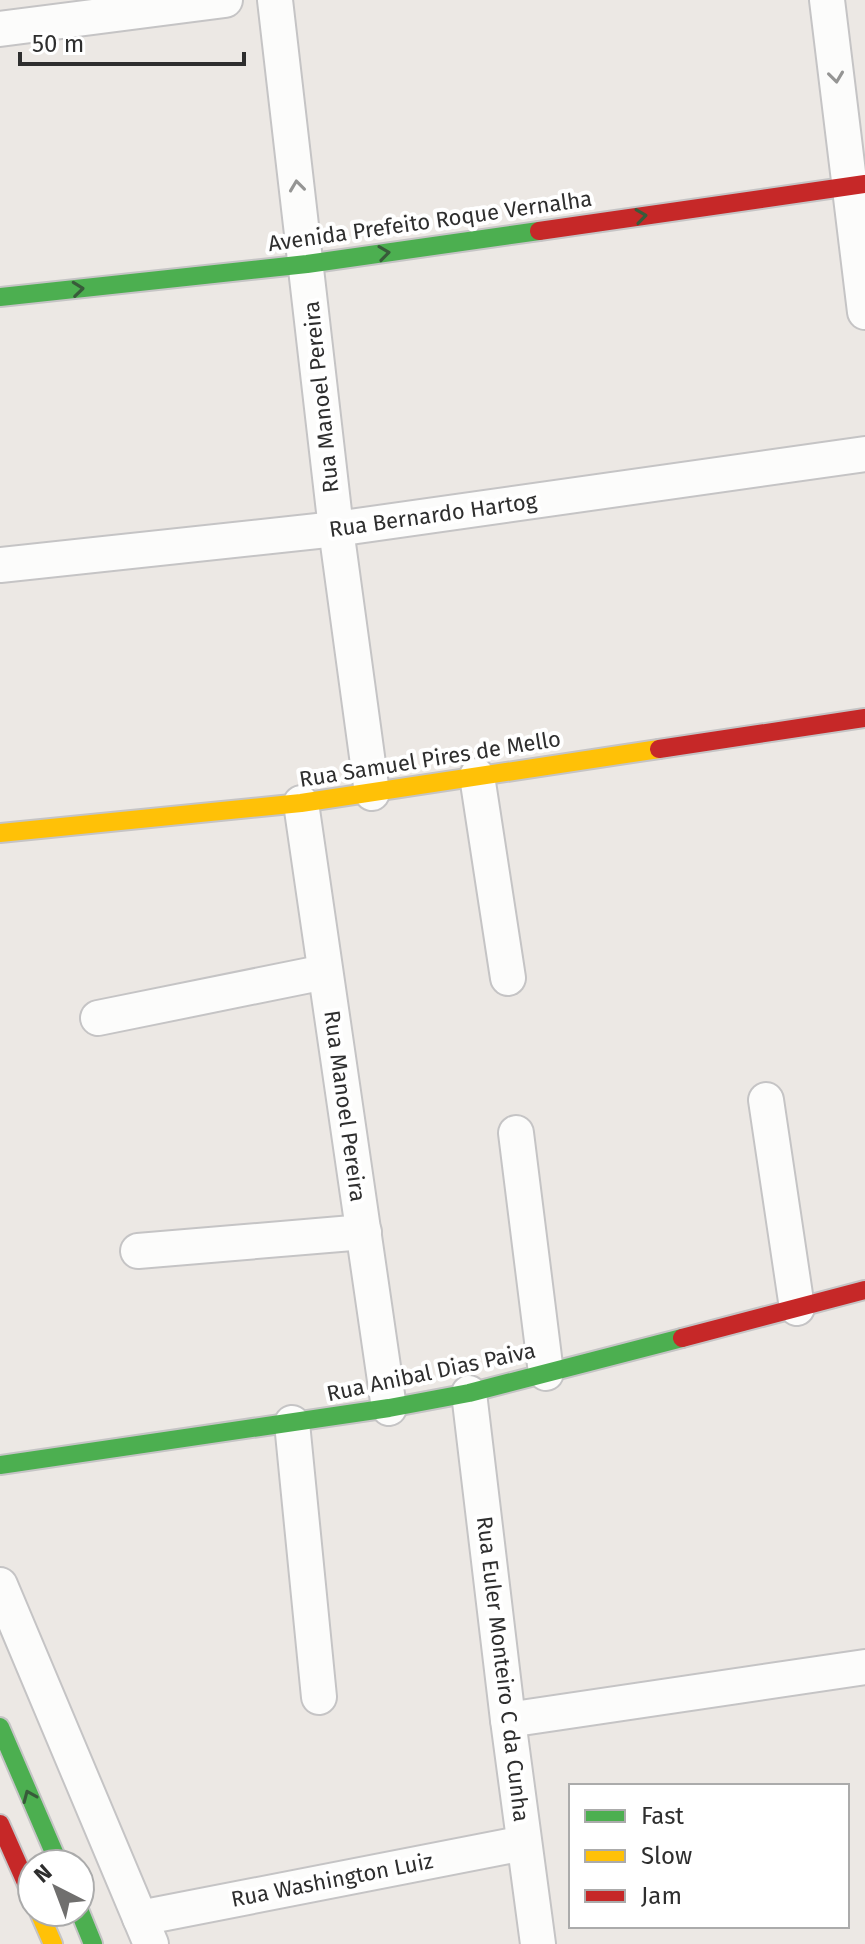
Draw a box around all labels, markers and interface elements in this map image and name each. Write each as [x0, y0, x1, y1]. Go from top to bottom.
scale bar [20, 16, 244, 66]
text: 50 m [32, 30, 84, 58]
one-way arrow [828, 71, 845, 84]
one-way arrow [289, 179, 306, 192]
street label: Avenida Prefeito Roque Vernalha [266, 185, 594, 257]
one-way arrow [634, 208, 648, 225]
one-way arrow [377, 245, 391, 262]
one-way arrow [71, 280, 84, 297]
street label: Rua Manoel Pereira [297, 300, 345, 494]
street label: Rua Bernardo Hartog [327, 487, 539, 543]
street label: Rua Samuel Pires de Mello [297, 725, 563, 793]
street label: Rua Manoel Pereira [318, 1009, 372, 1203]
street label: Rua Anibal Dias Paiva [324, 1337, 538, 1407]
street label: Rua Euler Monteiro C da Cunha [471, 1515, 535, 1823]
legend [569, 1784, 849, 1928]
one-way arrow [23, 1789, 39, 1804]
text: Fast [641, 1802, 684, 1830]
text: Slow [641, 1842, 692, 1870]
street label: Rua Washington Luiz [229, 1847, 435, 1913]
north arrow [16, 1848, 96, 1928]
text: N [28, 1859, 57, 1888]
text: Jam [641, 1882, 682, 1910]

